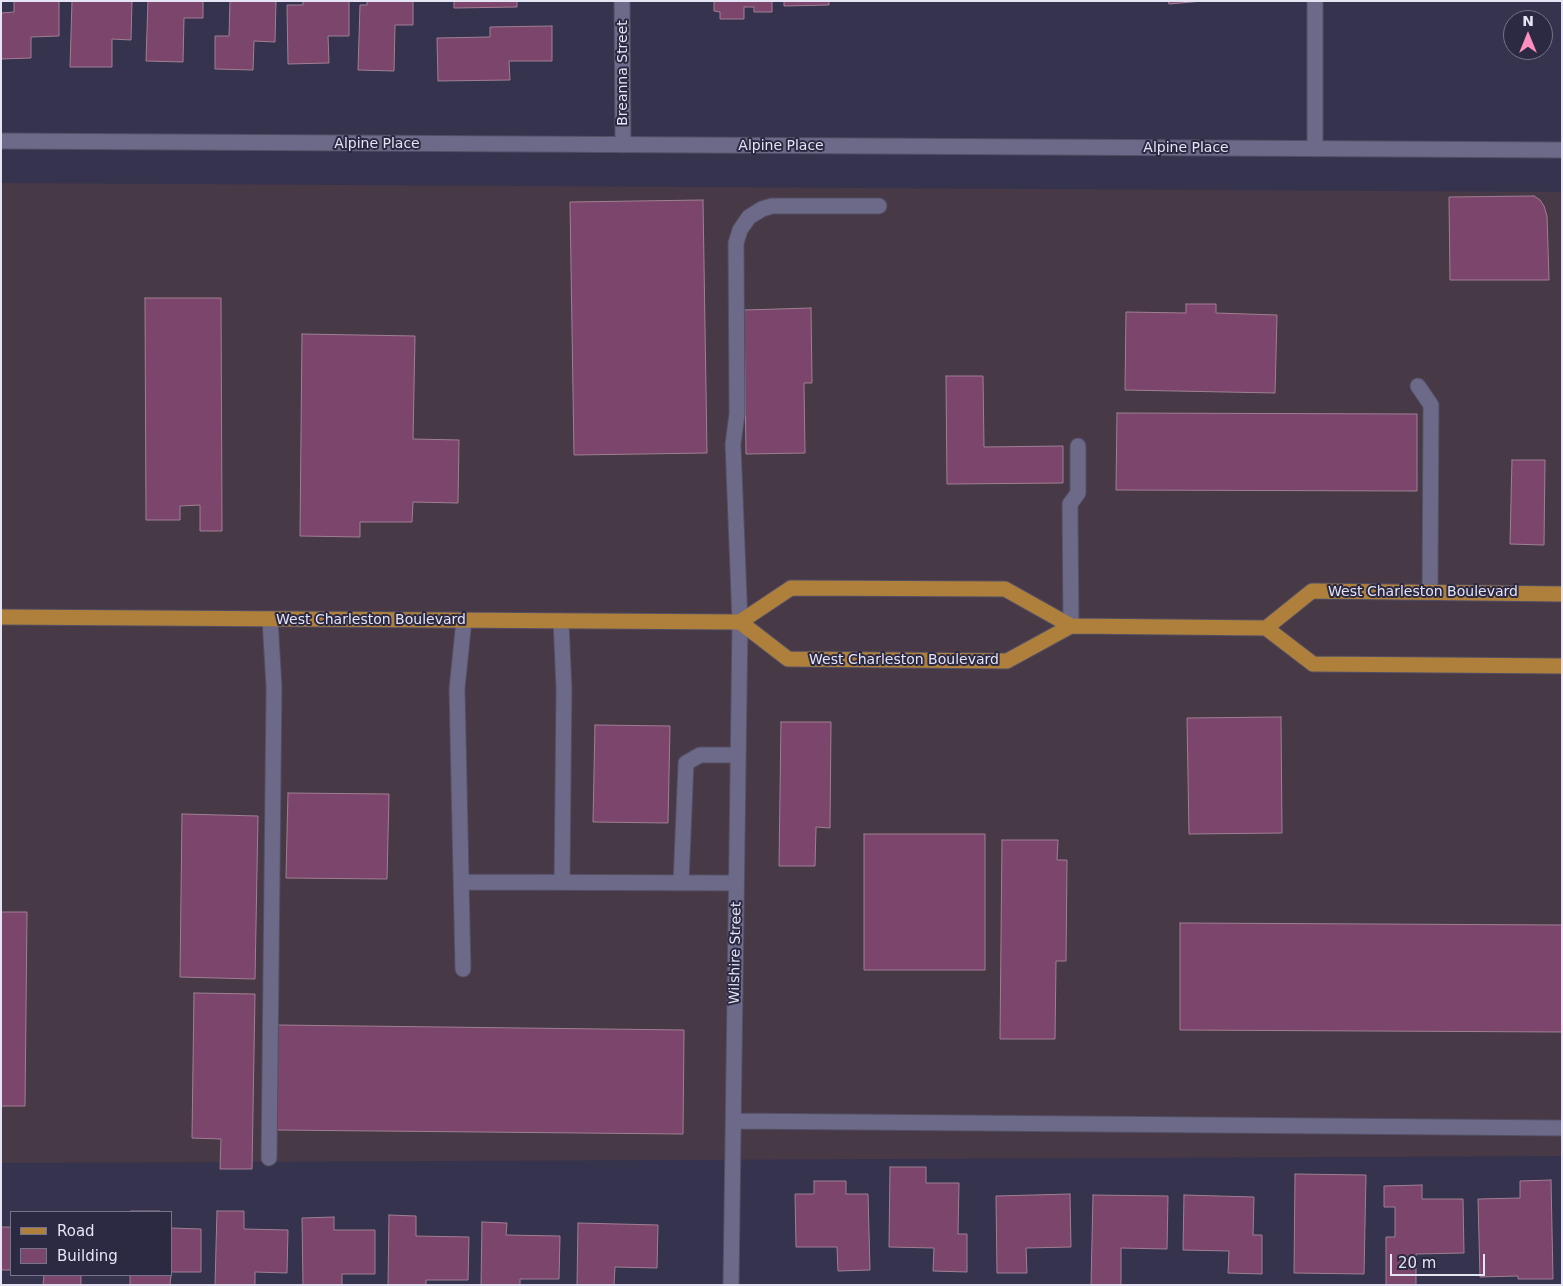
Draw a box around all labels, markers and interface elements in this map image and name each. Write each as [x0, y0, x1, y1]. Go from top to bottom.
north arrow [1503, 10, 1553, 60]
text: N [1522, 13, 1534, 29]
street label: Breanna Street [615, 20, 631, 126]
street label: Alpine Place [334, 136, 420, 152]
street label: Alpine Place [738, 138, 824, 154]
street label: Alpine Place [1143, 140, 1229, 156]
street label: West Charleston Boulevard [1328, 584, 1518, 600]
street label: West Charleston Boulevard [276, 612, 466, 628]
street label: West Charleston Boulevard [809, 652, 999, 668]
street label: Wilshire Street [727, 902, 745, 1004]
legend [10, 1211, 172, 1276]
text: Road [57, 1222, 95, 1240]
scale bar [1393, 1244, 1488, 1276]
text: Building [57, 1247, 118, 1265]
text: 20 m [1398, 1254, 1436, 1272]

